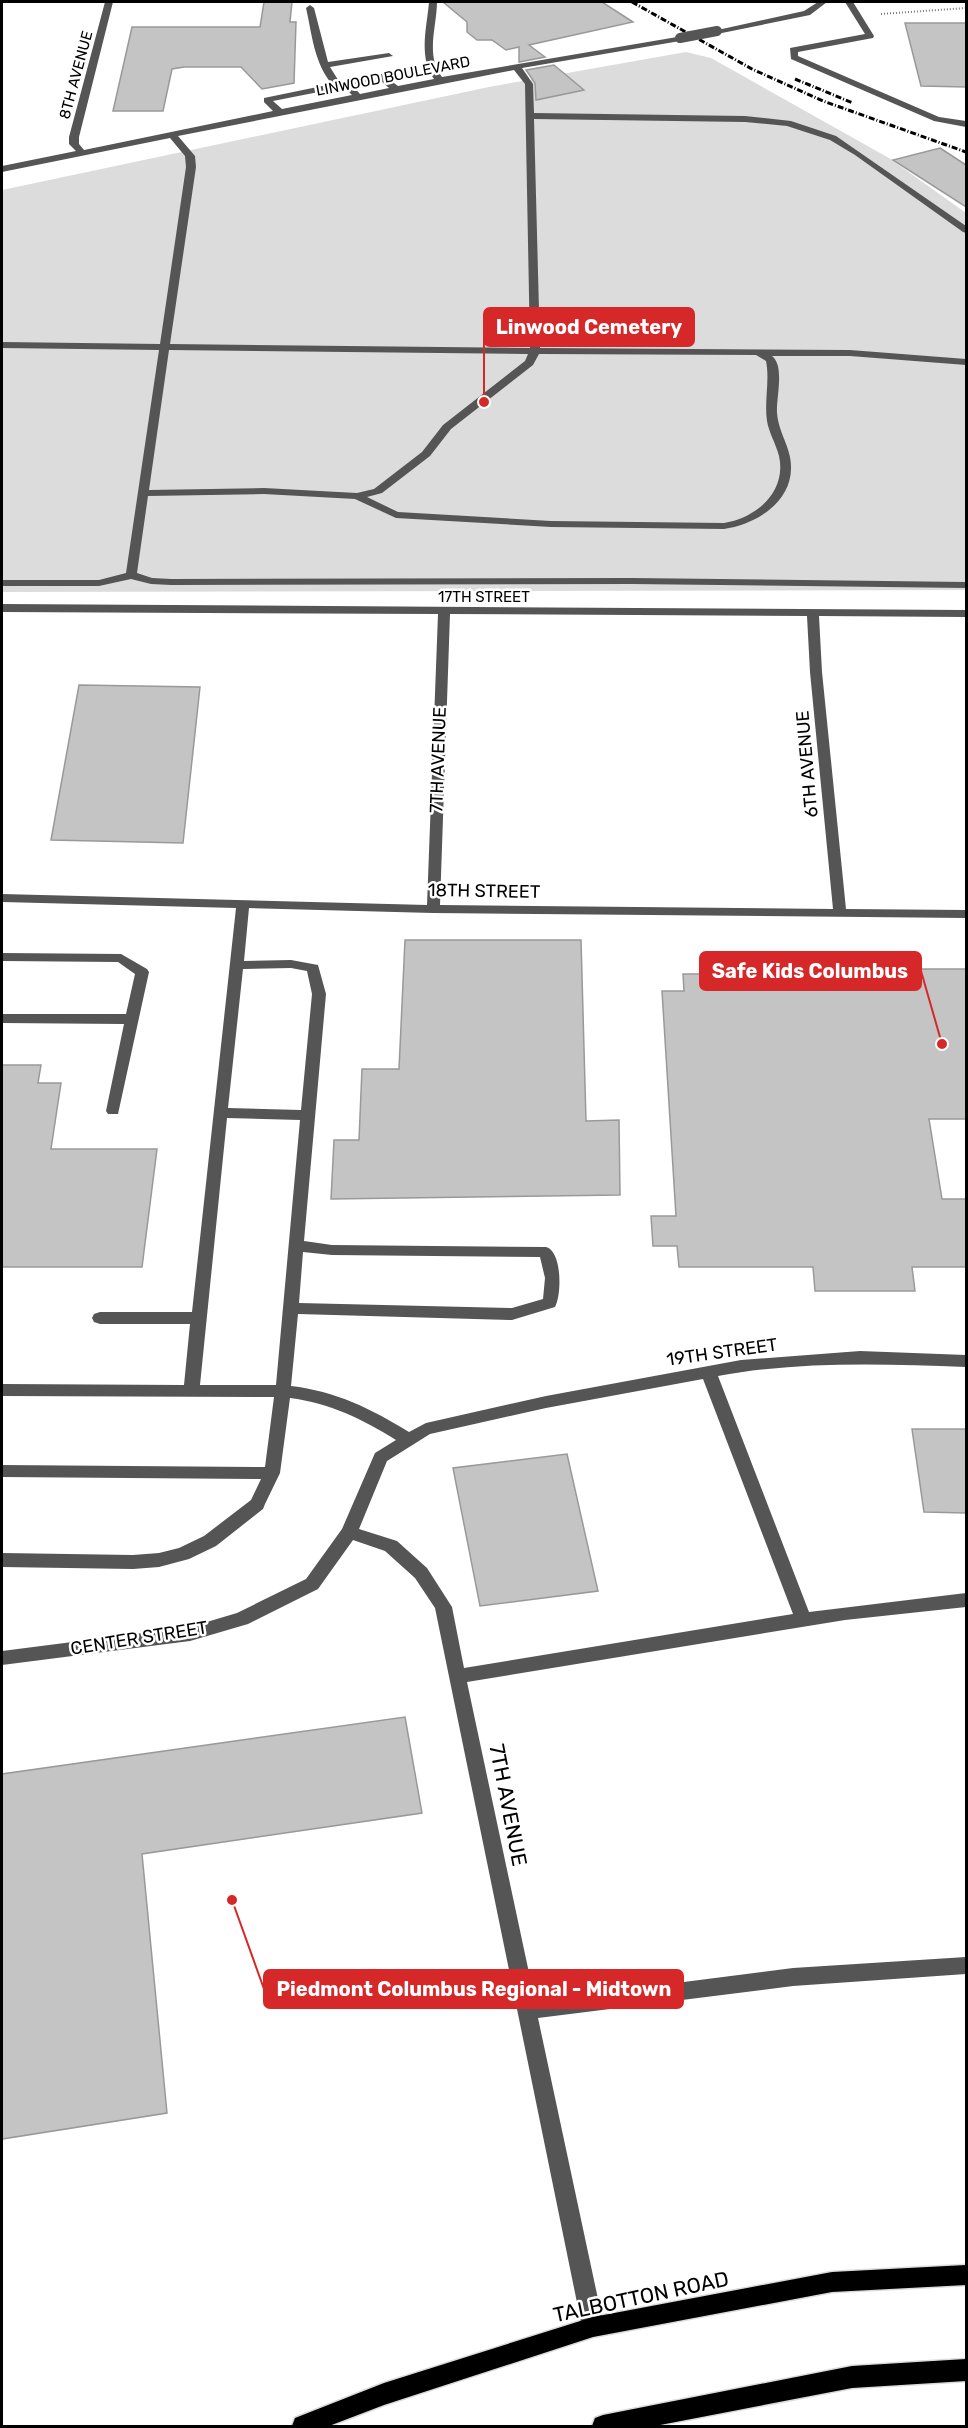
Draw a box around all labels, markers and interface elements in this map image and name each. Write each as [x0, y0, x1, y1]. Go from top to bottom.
street label: 8TH AVENUE [56, 29, 96, 121]
street label: LINWOOD BOULEVARD [314, 52, 472, 100]
callout: Linwood Cemetery [484, 308, 694, 346]
text: Linwood Cemetery [496, 315, 682, 339]
street label: 17TH STREET [438, 588, 530, 606]
street label: 7TH AVENUE [425, 706, 451, 814]
street label: 6TH AVENUE [791, 710, 823, 818]
street label: 18TH STREET [428, 879, 540, 903]
callout: Safe Kids Columbus [700, 952, 921, 990]
text: Safe Kids Columbus [712, 959, 908, 983]
street label: 19TH STREET [665, 1333, 779, 1371]
street label: CENTER STREET [69, 1616, 209, 1660]
street label: 7TH AVENUE [484, 1742, 533, 1868]
callout: Piedmont Columbus Regional - Midtown [264, 1970, 683, 2008]
text: Piedmont Columbus Regional - Midtown [277, 1977, 671, 2001]
street label: TALBOTTON ROAD [551, 2266, 731, 2327]

